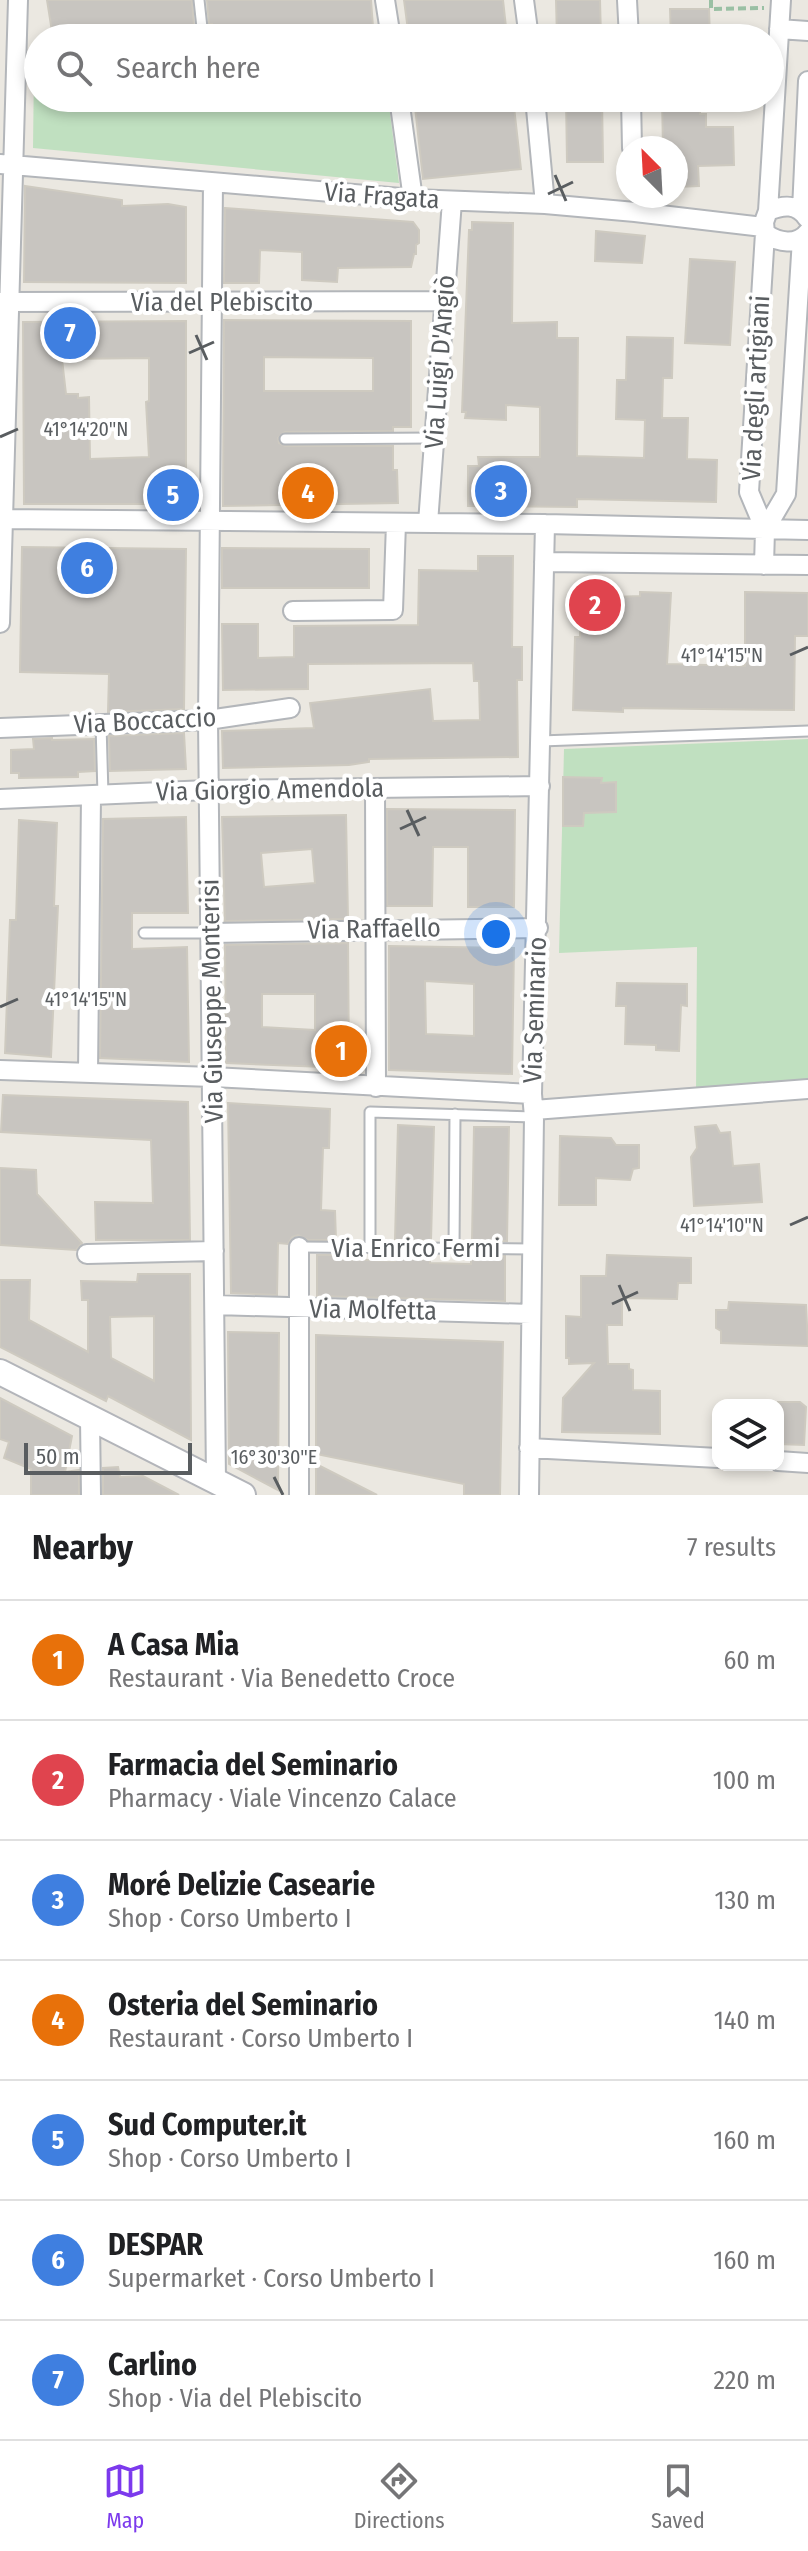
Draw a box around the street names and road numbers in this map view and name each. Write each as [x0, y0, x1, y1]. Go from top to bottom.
street label: Via Fragata [323, 177, 441, 215]
street label: Via Luigi D'Angiò [418, 274, 462, 450]
street label: Via del Plebiscito [131, 287, 313, 318]
street label: Via degli artigiani [736, 294, 776, 482]
street label: Via Boccaccio [73, 702, 217, 740]
street label: Via Giorgio Amendola [156, 773, 384, 807]
street label: Via Giuseppe Monterisi [194, 879, 230, 1123]
street label: Via Raffaello [307, 912, 441, 946]
street label: Via Seminario [517, 936, 553, 1084]
street label: Via Enrico Fermi [331, 1233, 501, 1264]
street label: Via Molfetta [309, 1293, 437, 1327]

